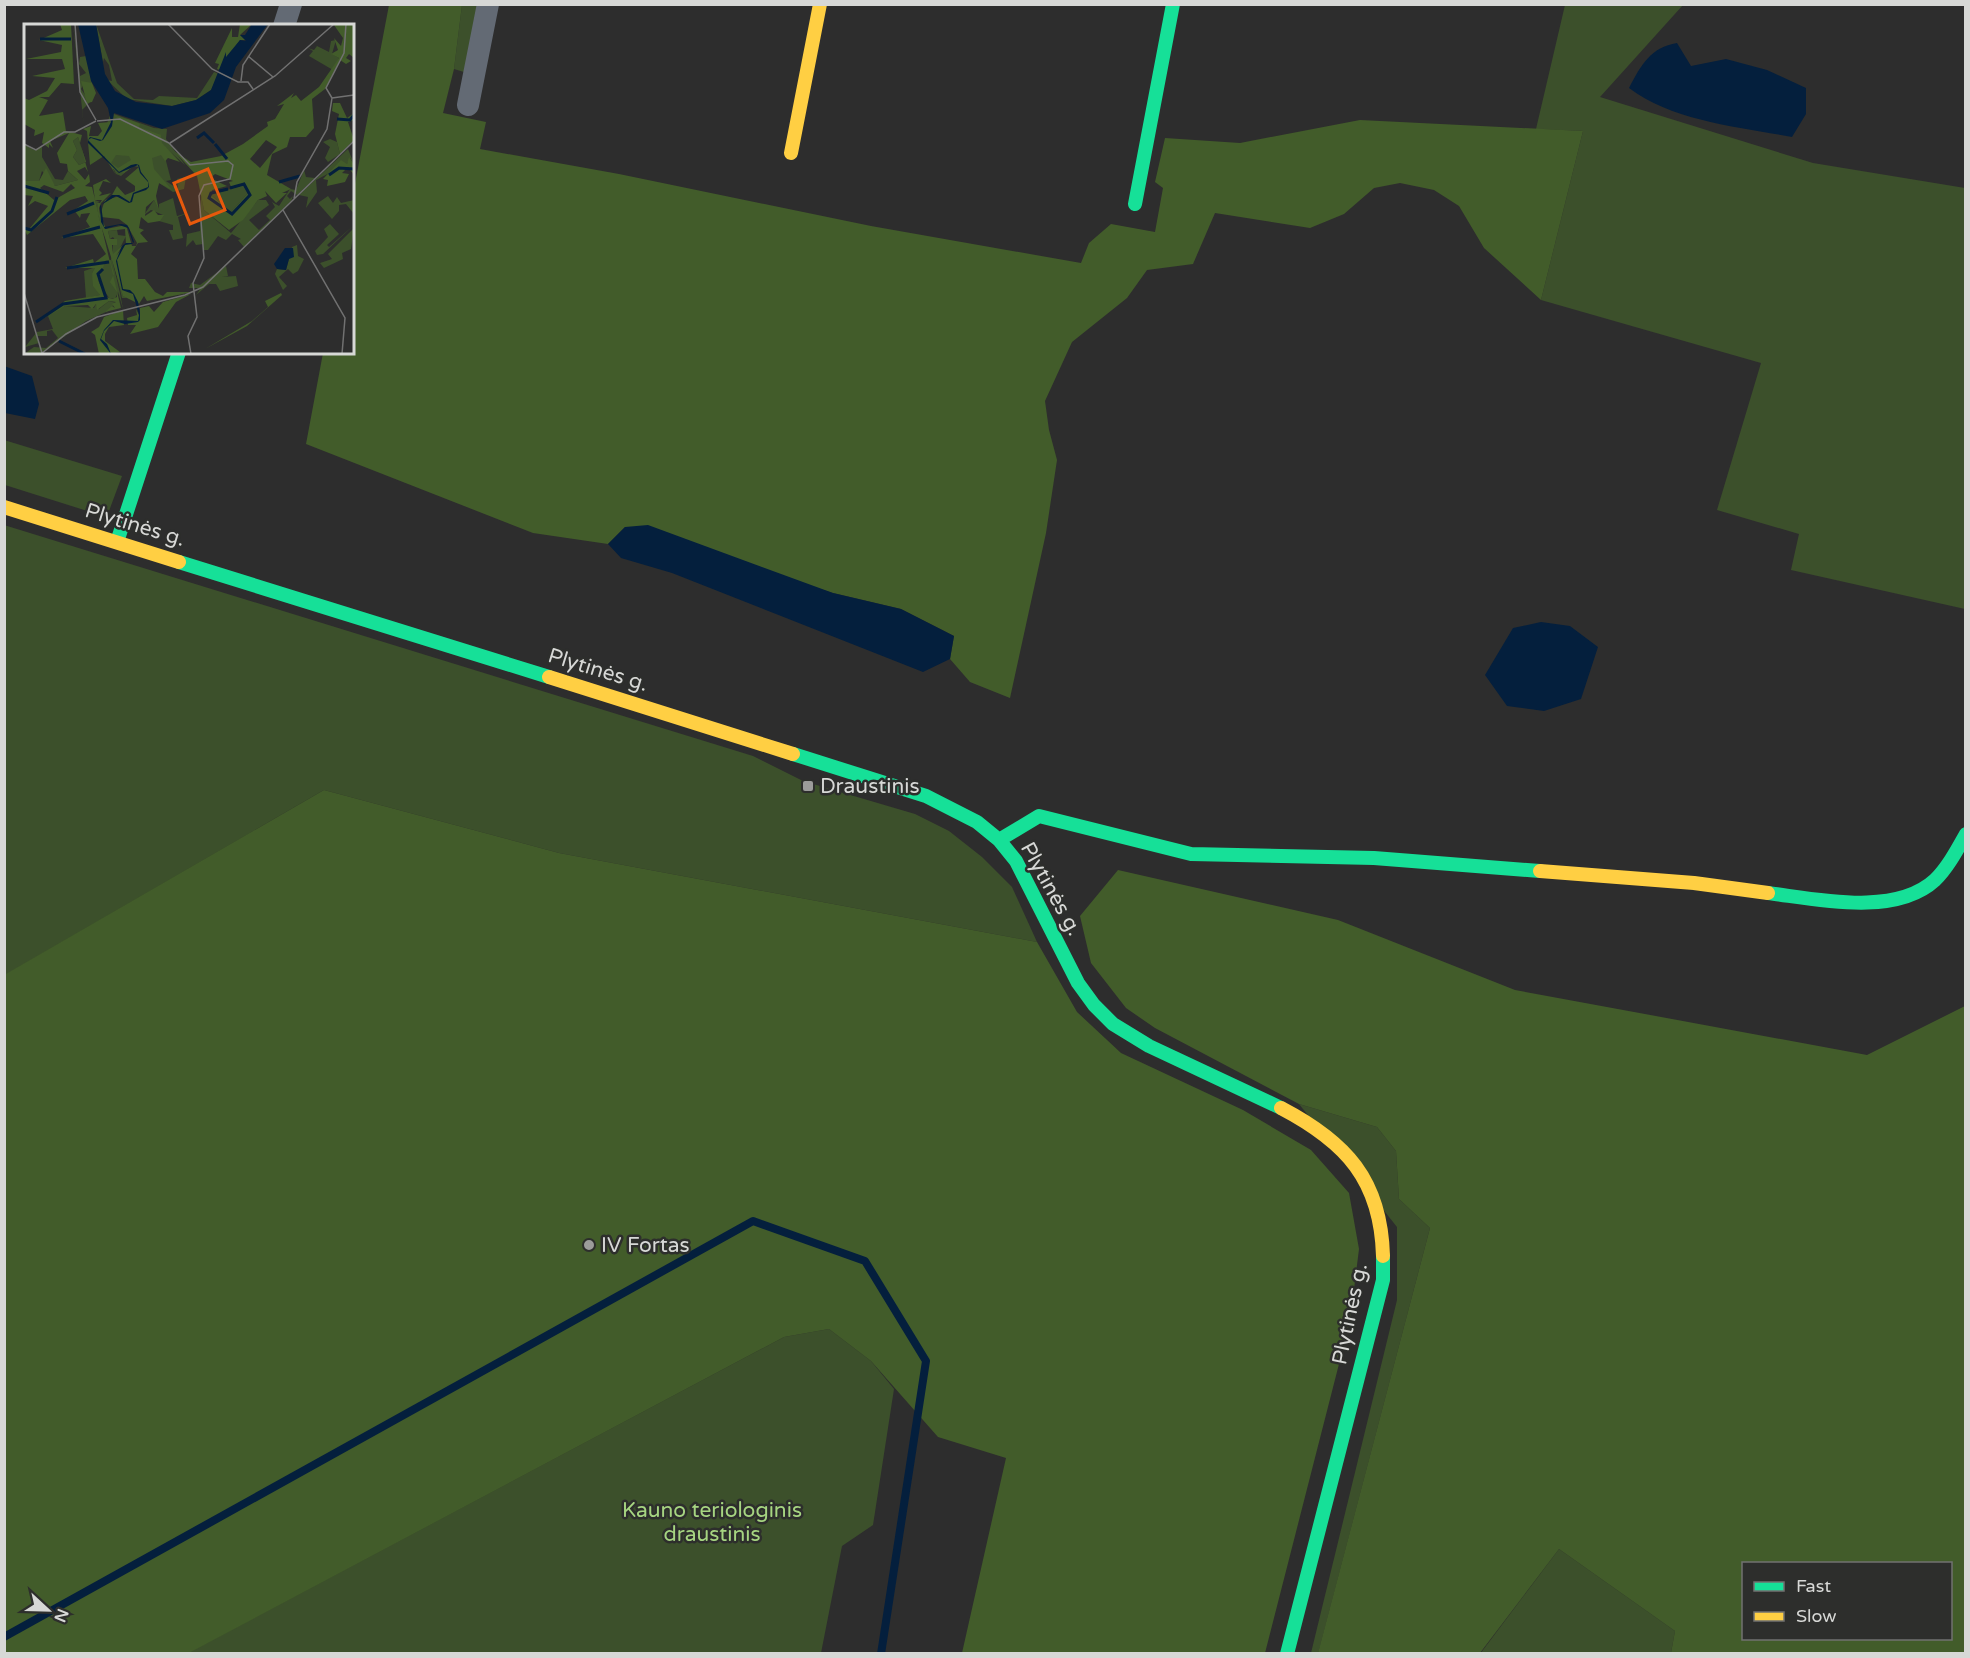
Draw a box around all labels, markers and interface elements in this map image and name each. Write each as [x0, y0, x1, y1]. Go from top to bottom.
inset map [24, 24, 354, 354]
street label: Plytinės g. [82, 498, 188, 552]
street label: Plytinės g. [545, 643, 651, 697]
place label: Draustinis [820, 774, 919, 799]
marker: Draustinis [801, 779, 815, 793]
street label: Plytinės g. [1015, 838, 1087, 940]
place label: IV Fortas [601, 1233, 690, 1258]
marker: IV Fortas [582, 1238, 596, 1252]
street label: Plytinės g. [1327, 1261, 1373, 1367]
park label: Kauno teriologinis draustinis [622, 1498, 802, 1547]
legend [1742, 1562, 1952, 1640]
text: Fast [1796, 1575, 1831, 1597]
north arrow [18, 1580, 78, 1640]
text: Slow [1796, 1605, 1837, 1627]
text: N [49, 1606, 73, 1625]

